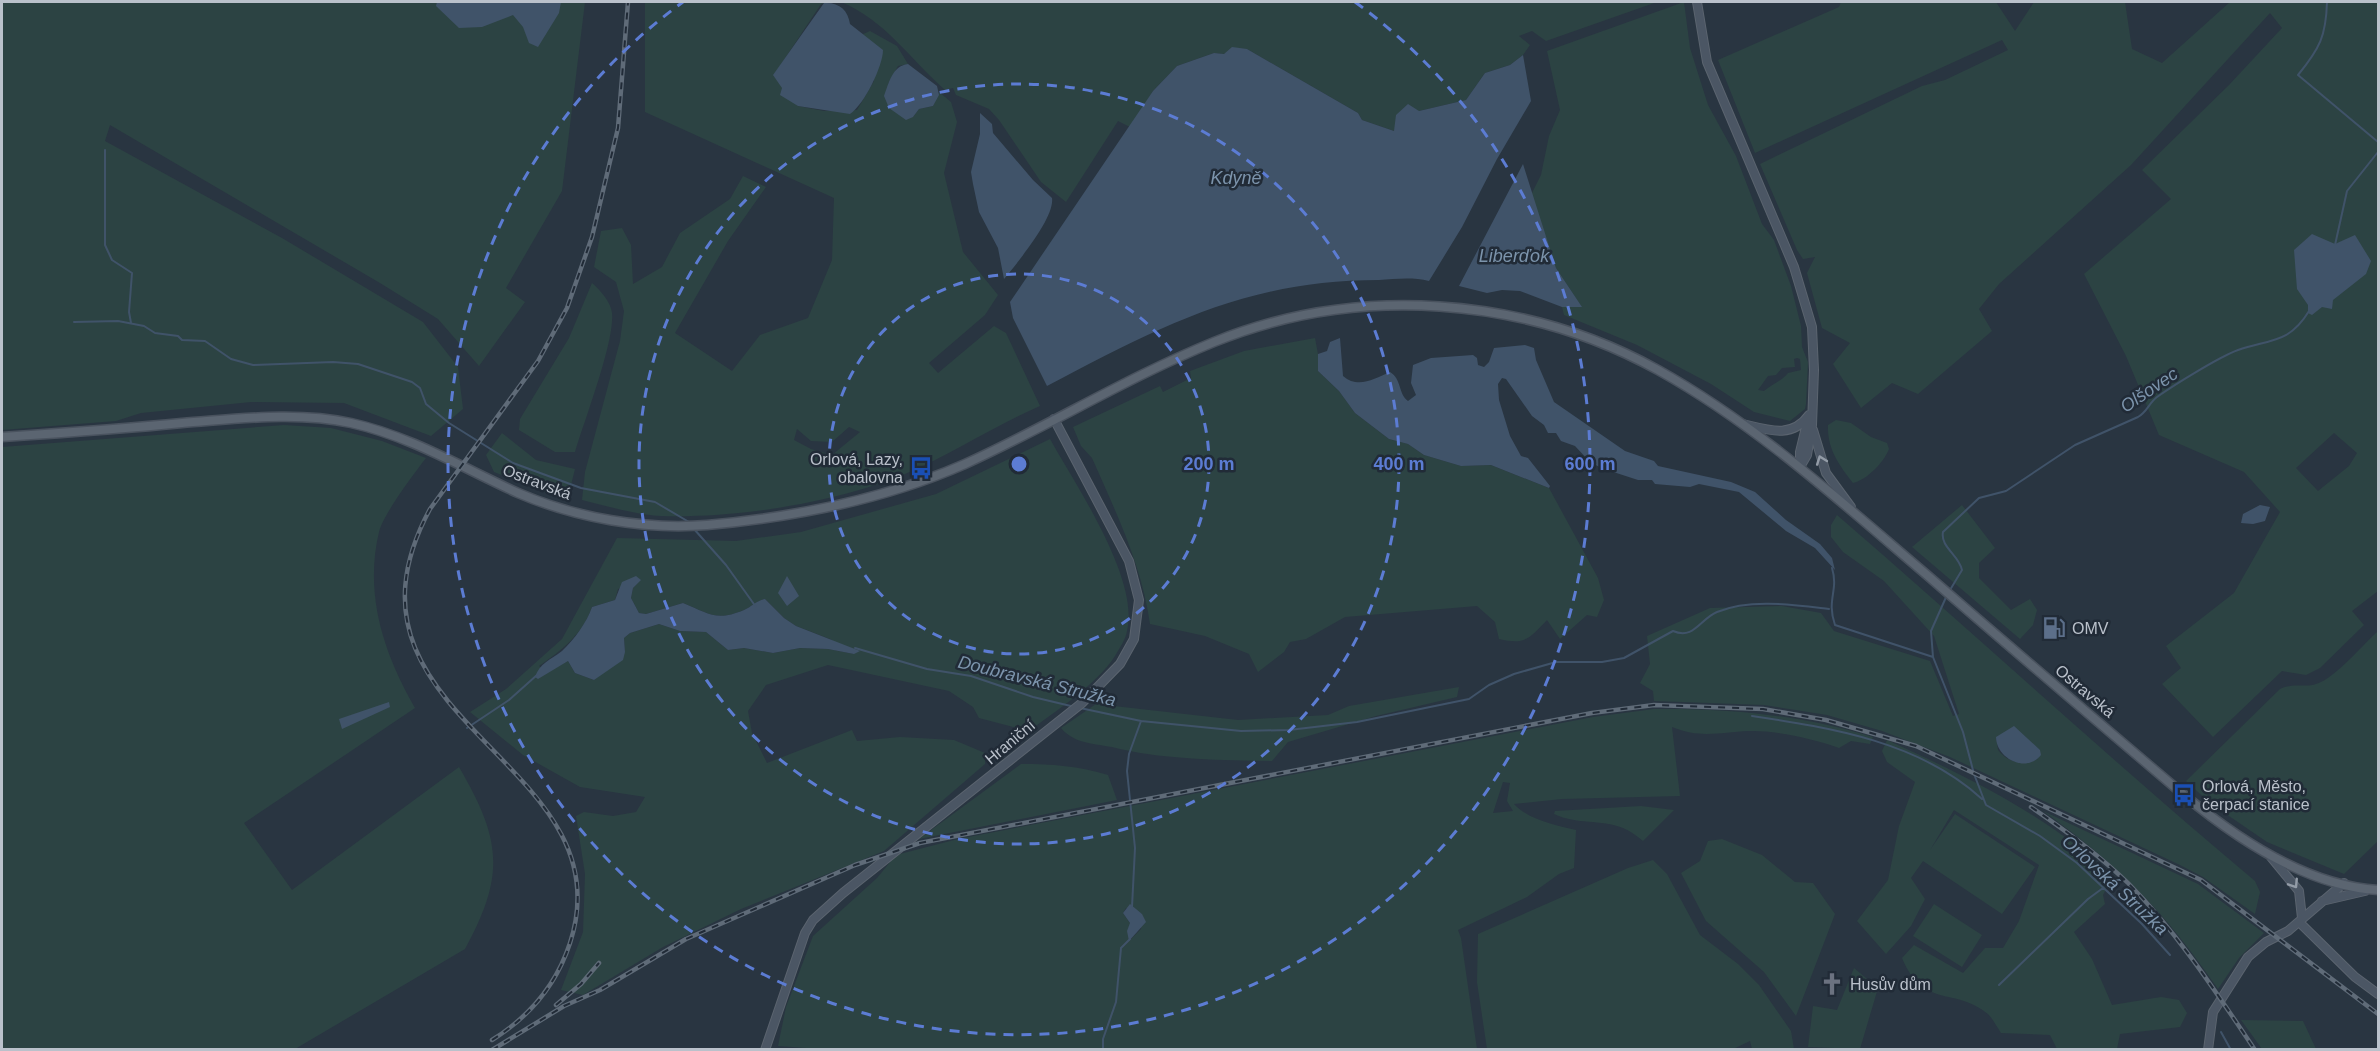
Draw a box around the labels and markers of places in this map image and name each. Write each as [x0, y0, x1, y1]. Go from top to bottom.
place label: Orlová, Lazy, obalovna [810, 451, 903, 486]
centre of rings [1009, 454, 1029, 474]
bus stop icon: Orlová, Lazy, obalovna [908, 455, 934, 481]
fuel station icon: OMV [2041, 615, 2067, 641]
place label: OMV [2072, 620, 2109, 637]
place label: Orlová, Město, čerpací stanice [2202, 778, 2310, 813]
bus stop icon: Orlová, Město, čerpací stanice [2171, 782, 2197, 808]
church icon: Husův dům [1819, 971, 1845, 997]
place label: Husův dům [1850, 976, 1931, 993]

